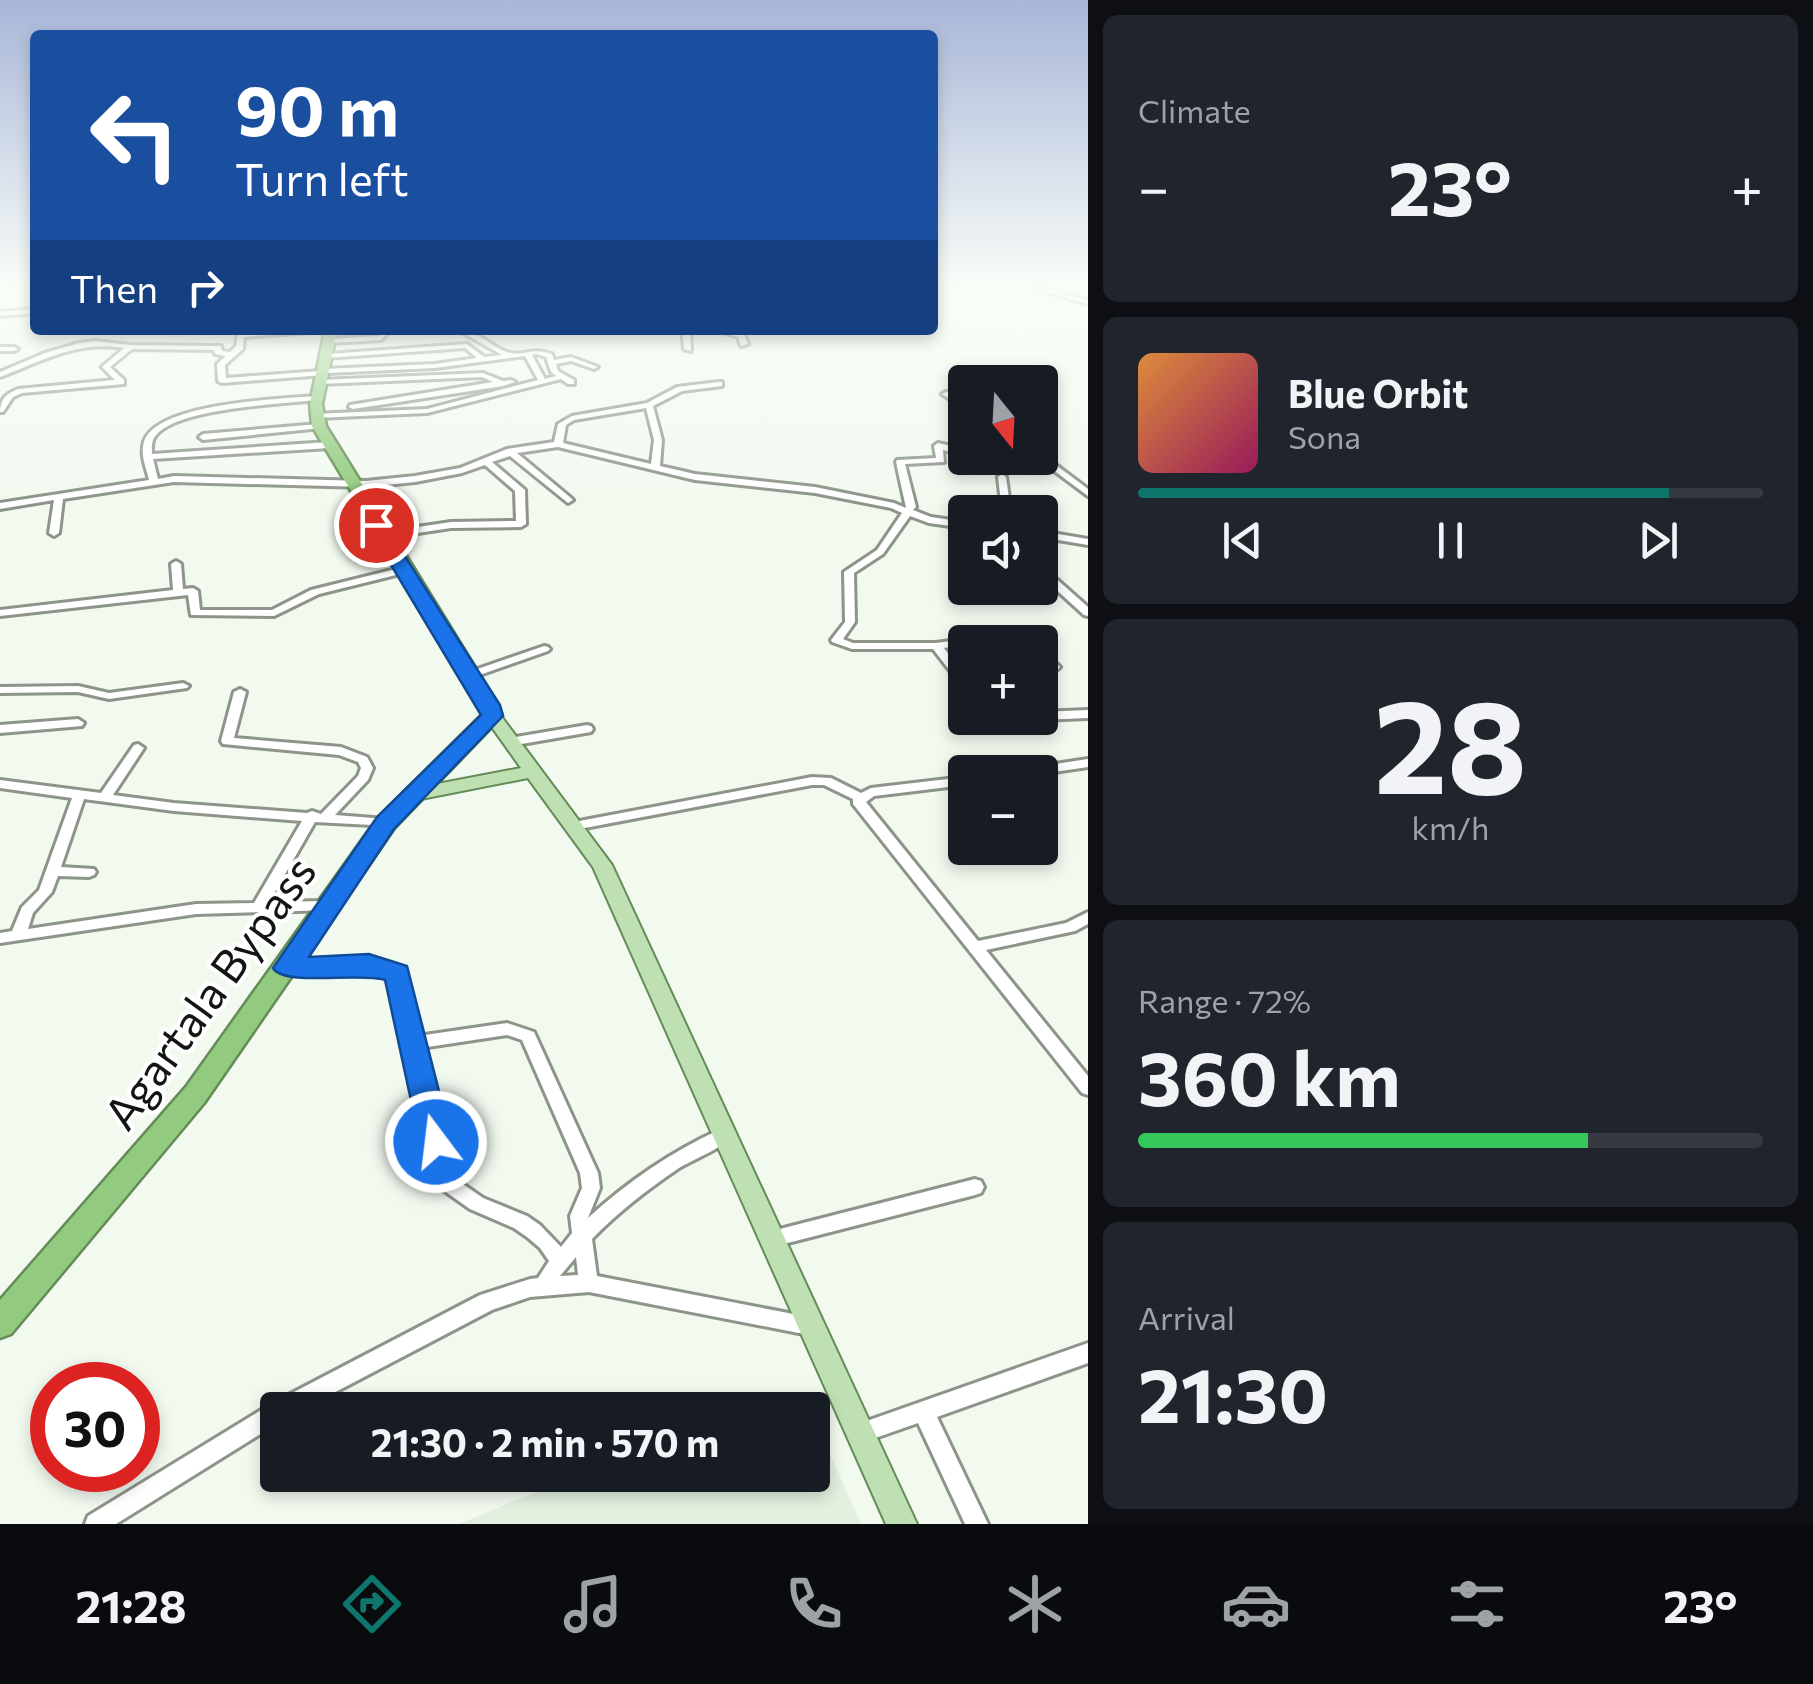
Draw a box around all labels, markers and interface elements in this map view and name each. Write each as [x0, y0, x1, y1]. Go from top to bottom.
text: 90 m [235, 65, 399, 150]
icon: left [70, 70, 200, 200]
text: Climate [1138, 90, 1251, 130]
text: 23° [1388, 140, 1512, 231]
text: Turn left [235, 150, 409, 205]
text: − [1138, 152, 1169, 219]
text: + [1731, 152, 1763, 219]
icon: right [178, 260, 233, 315]
text: Then [70, 264, 158, 311]
north arrow [948, 365, 1058, 475]
map controls [948, 365, 1058, 865]
text: Blue Orbit [1288, 369, 1468, 416]
text: Sona [1288, 416, 1361, 456]
pin [334, 483, 419, 568]
button: sound [948, 495, 1058, 605]
icon: arrive [349, 498, 404, 553]
icon: previous [1215, 513, 1270, 568]
icon: pause [1423, 513, 1478, 568]
icon: next [1631, 513, 1686, 568]
button: + [948, 625, 1058, 735]
text: 28 [1374, 662, 1527, 821]
button: − [948, 755, 1058, 865]
text: km/h [1412, 807, 1489, 847]
street label: Agartala Bypass [90, 844, 326, 1139]
text: Range · 72% [1138, 980, 1311, 1020]
text: 360 km [1138, 1030, 1401, 1121]
position arrow [384, 1090, 488, 1194]
text: Arrival [1138, 1297, 1235, 1337]
text: 21:30 [1138, 1347, 1328, 1438]
speed limit sign: 30 [30, 1362, 160, 1492]
text: 21:30 · 2 min · 570 m [371, 1418, 719, 1465]
icon: directions [337, 1569, 407, 1639]
icon: music [558, 1569, 628, 1639]
icon: phone [779, 1569, 849, 1639]
icon: climate [1000, 1569, 1070, 1639]
icon: car [1221, 1569, 1291, 1639]
icon: filters [1442, 1569, 1512, 1639]
text: 21:28 [75, 1577, 187, 1632]
text: 23° [1663, 1577, 1737, 1632]

